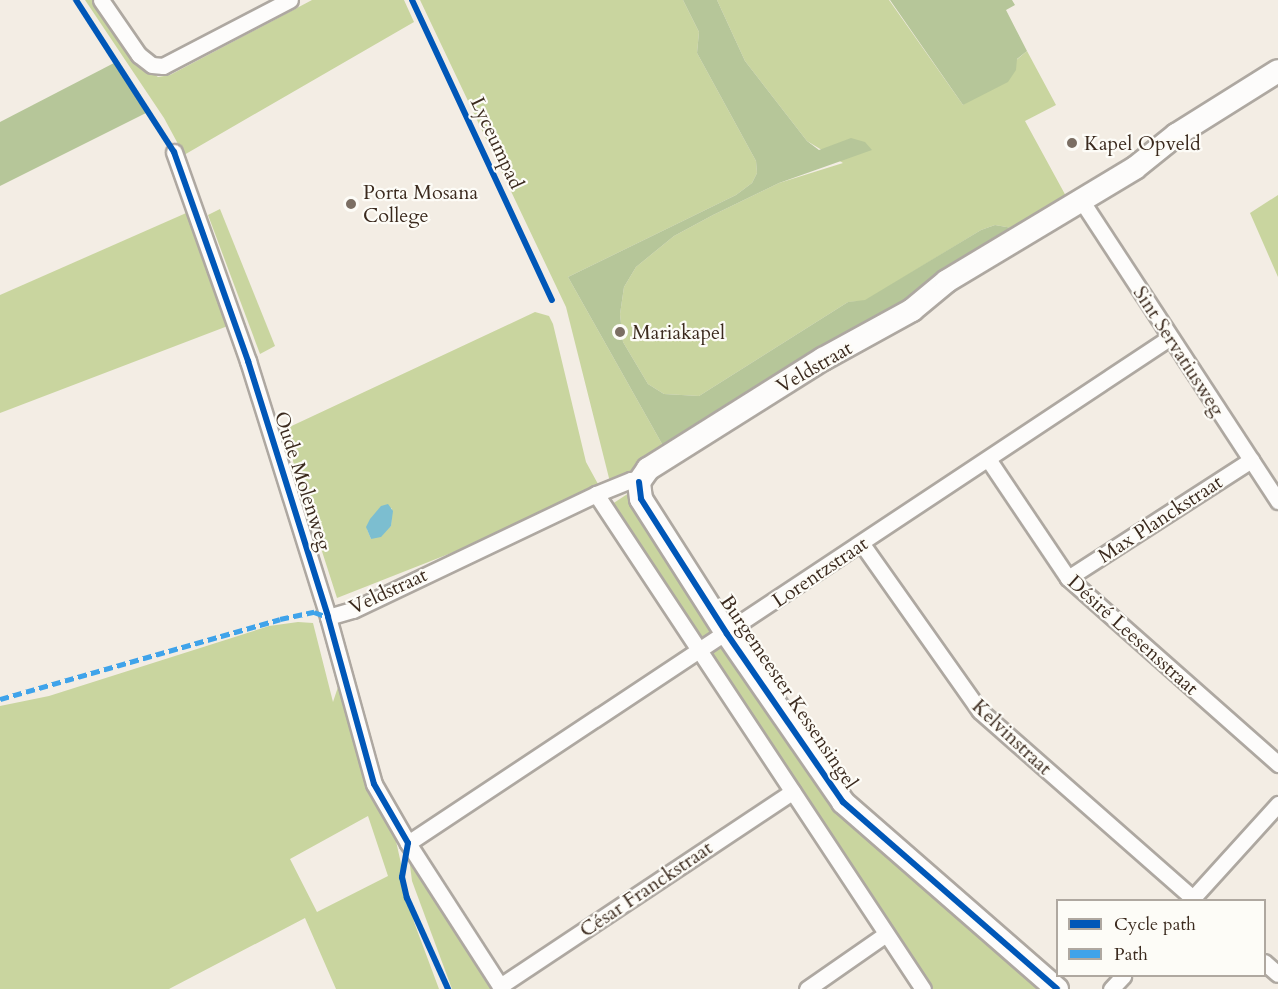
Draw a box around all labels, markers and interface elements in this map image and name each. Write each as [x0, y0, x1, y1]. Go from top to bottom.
street label: Lyceumpad [465, 93, 529, 193]
place label: Kapel Opveld [1084, 131, 1201, 155]
marker: Kapel Opveld [1065, 136, 1079, 150]
place label: Porta Mosana College [363, 180, 478, 227]
marker: Porta Mosana College [344, 197, 358, 211]
street label: Sint Servatiusweg [1128, 282, 1230, 420]
place label: Mariakapel [632, 320, 725, 344]
marker: Mariakapel [613, 325, 627, 339]
street label: Veldstraat [772, 336, 856, 398]
street label: Oude Molenweg [269, 408, 337, 554]
street label: Max Planckstraat [1093, 470, 1227, 568]
street label: Lorentzstraat [768, 531, 872, 613]
street label: Veldstraat [345, 562, 431, 620]
street label: Désiré Leesensstraat [1063, 570, 1203, 700]
street label: Burgemeester Kessensingel [715, 590, 863, 794]
street label: Kelvinstraat [967, 694, 1057, 780]
street label: César Franckstraat [575, 836, 717, 942]
legend [1056, 899, 1266, 977]
text: Cycle path [1114, 912, 1196, 937]
text: Path [1114, 942, 1148, 967]

